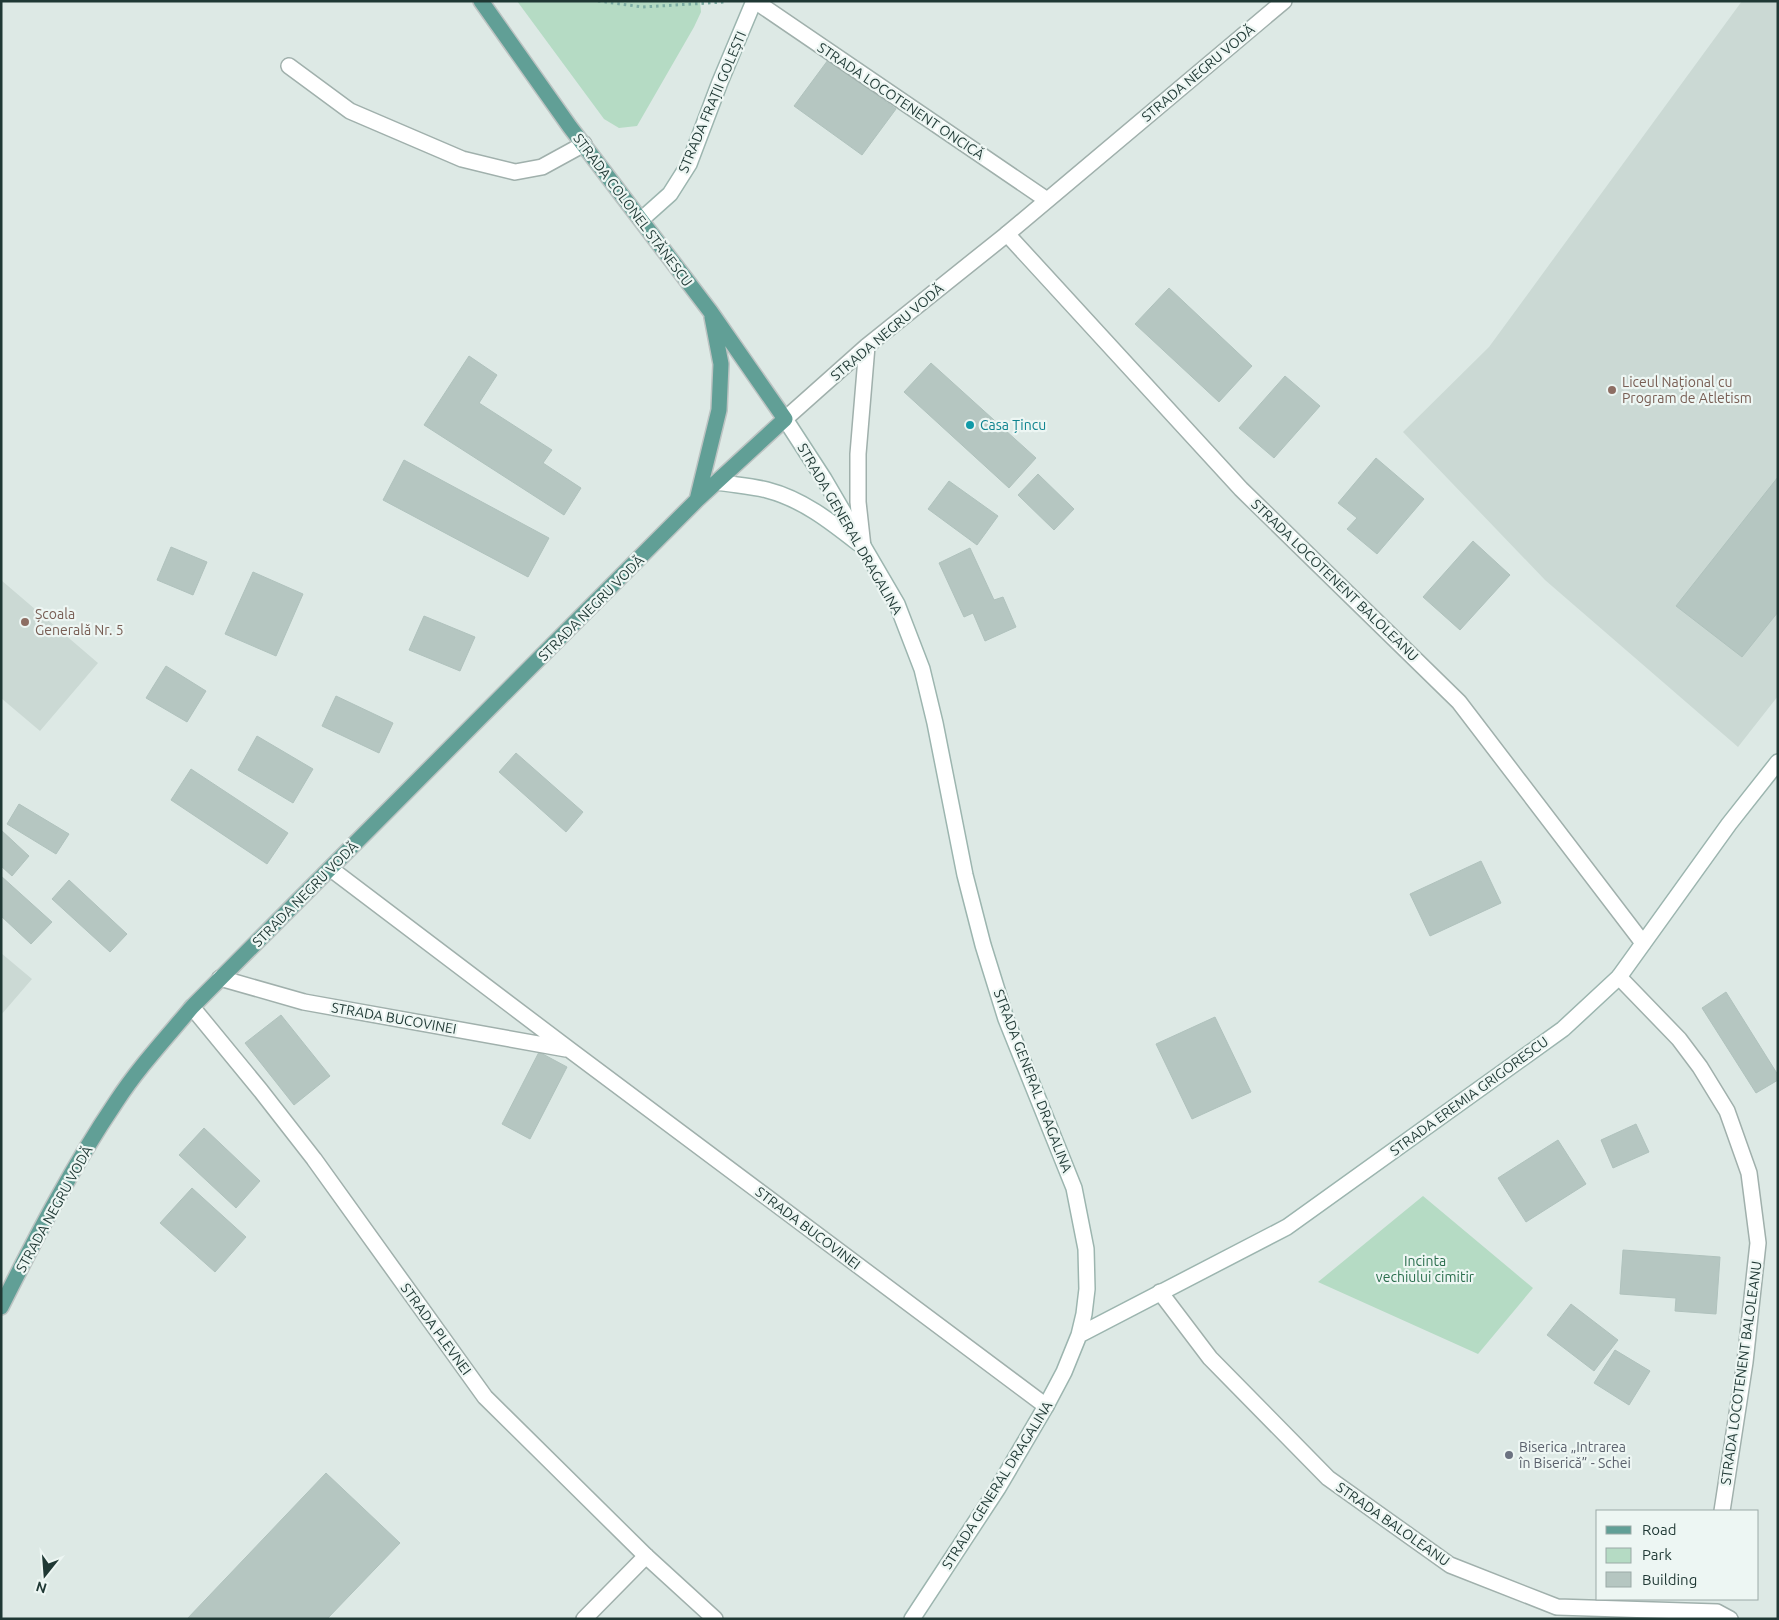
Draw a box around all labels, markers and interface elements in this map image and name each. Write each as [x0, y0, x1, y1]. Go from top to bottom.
street label: STRADA NEGRU VODĂ [1138, 20, 1258, 125]
street label: STRADA FRAȚII GOLEȘTI [675, 29, 749, 175]
street label: STRADA LOCOTENENT ONCICĂ [815, 38, 988, 163]
street label: STRADA COLONEL STĂNESCU [570, 130, 696, 290]
street label: STRADA NEGRU VODĂ [827, 279, 947, 384]
place label: Liceul Național cu Program de Atletism [1622, 374, 1752, 406]
marker: Liceul Național cu Program de Atletism [1606, 384, 1618, 396]
place label: Casa Țincu [980, 417, 1046, 433]
marker: Casa Țincu [964, 419, 976, 431]
street label: STRADA GENERAL DRAGALINA [794, 441, 906, 617]
street label: STRADA LOCOTENENT BALOLEANU [1248, 496, 1422, 664]
street label: STRADA NEGRU VODĂ [534, 551, 647, 664]
place label: Școala Generală Nr. 5 [35, 606, 124, 638]
marker: Școala Generală Nr. 5 [19, 616, 31, 628]
street label: STRADA NEGRU VODĂ [248, 837, 361, 950]
street label: STRADA GENERAL DRAGALINA [991, 987, 1075, 1175]
street label: STRADA BUCOVINEI [330, 999, 458, 1037]
street label: STRADA EREMIA GRIGORESCU [1387, 1033, 1551, 1159]
street label: STRADA NEGRU VODĂ [12, 1142, 95, 1275]
street label: STRADA BUCOVINEI [753, 1183, 863, 1273]
park label: Incinta vechiului cimitir [1376, 1253, 1475, 1285]
street label: STRADA LOCOTENENT BALOLEANU [1717, 1260, 1765, 1486]
street label: STRADA PLEVNEI [397, 1280, 475, 1378]
street label: STRADA GENERAL DRAGALINA [939, 1398, 1055, 1572]
place label: Biserica „Intrarea în Biserică” - Schei [1518, 1439, 1631, 1471]
marker: Biserica „Intrarea în Biserică” - Schei [1503, 1449, 1515, 1461]
street label: STRADA BALOLEANU [1333, 1479, 1453, 1569]
legend [1596, 1510, 1759, 1600]
text: Road [1642, 1521, 1677, 1538]
text: Park [1642, 1546, 1672, 1563]
north arrow [20, 1550, 70, 1600]
text: Building [1642, 1571, 1697, 1588]
text: N [34, 1578, 49, 1597]

